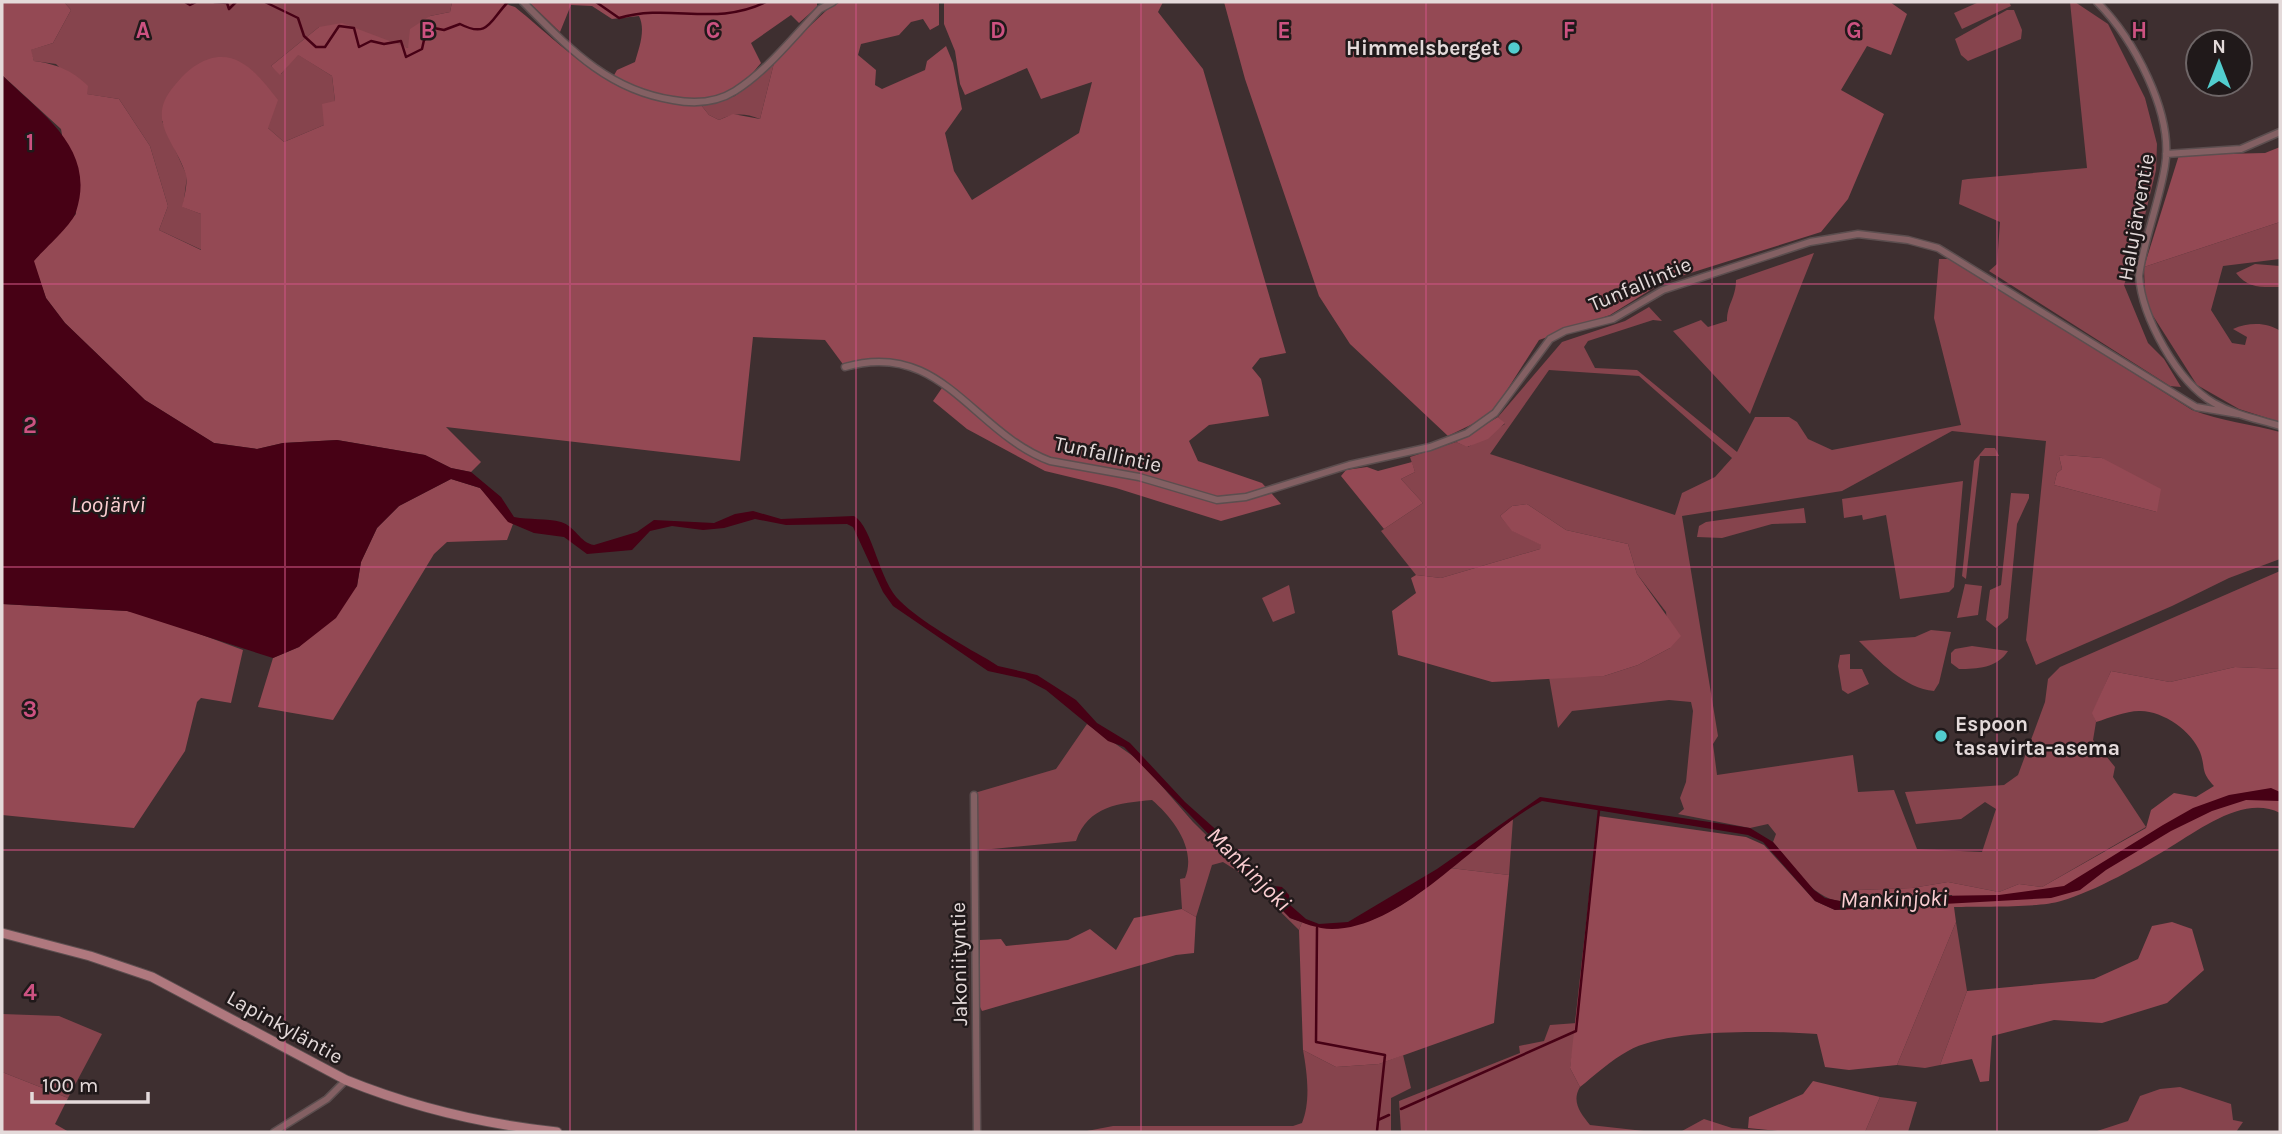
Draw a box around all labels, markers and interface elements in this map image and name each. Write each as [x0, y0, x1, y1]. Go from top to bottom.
text: A [136, 17, 150, 44]
text: B [421, 17, 435, 44]
text: C [706, 17, 720, 44]
text: D [990, 17, 1006, 44]
text: E [1277, 17, 1291, 44]
text: F [1563, 17, 1575, 44]
text: G [1846, 17, 1862, 44]
text: H [2131, 17, 2147, 44]
north arrow [2184, 28, 2254, 98]
place label: Himmelsberget [1346, 36, 1500, 60]
text: N [2212, 36, 2226, 58]
marker: Himmelsberget [1506, 40, 1522, 56]
text: 1 [26, 129, 34, 156]
street label: Halujärventie [2113, 151, 2159, 283]
street label: Tunfallintie [1585, 252, 1695, 316]
text: 2 [23, 412, 37, 439]
street label: Tunfallintie [1052, 431, 1164, 477]
water label: Loojärvi [71, 491, 145, 518]
text: 3 [23, 696, 37, 723]
place label: Espoon tasavirta-asema [1955, 712, 2120, 760]
marker: Espoon tasavirta-asema [1933, 728, 1949, 744]
water label: Mankinjoki [1201, 821, 1297, 917]
water label: Mankinjoki [1840, 885, 1948, 913]
street label: Jakoniityntie [946, 902, 972, 1026]
text: 4 [23, 979, 37, 1006]
street label: Lapinkyläntie [223, 985, 347, 1069]
scale bar [32, 1060, 147, 1104]
text: 100 m [42, 1073, 99, 1097]

